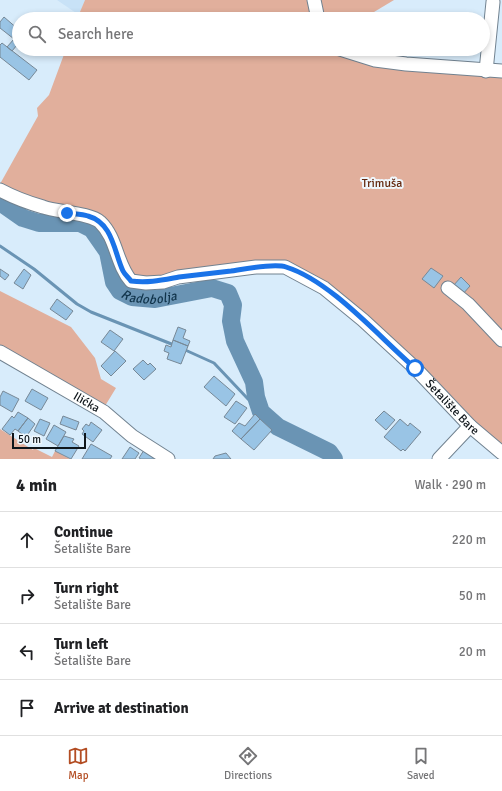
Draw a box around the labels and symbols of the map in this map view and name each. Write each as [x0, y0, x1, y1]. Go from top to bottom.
park label: Trimuša [362, 176, 402, 191]
route end [58, 204, 76, 222]
water label: Radobolja [118, 286, 178, 308]
route start [406, 359, 424, 377]
street label: Šetalište Bare [422, 377, 482, 438]
street label: Ilićka [70, 389, 102, 416]
scale bar [12, 431, 86, 450]

